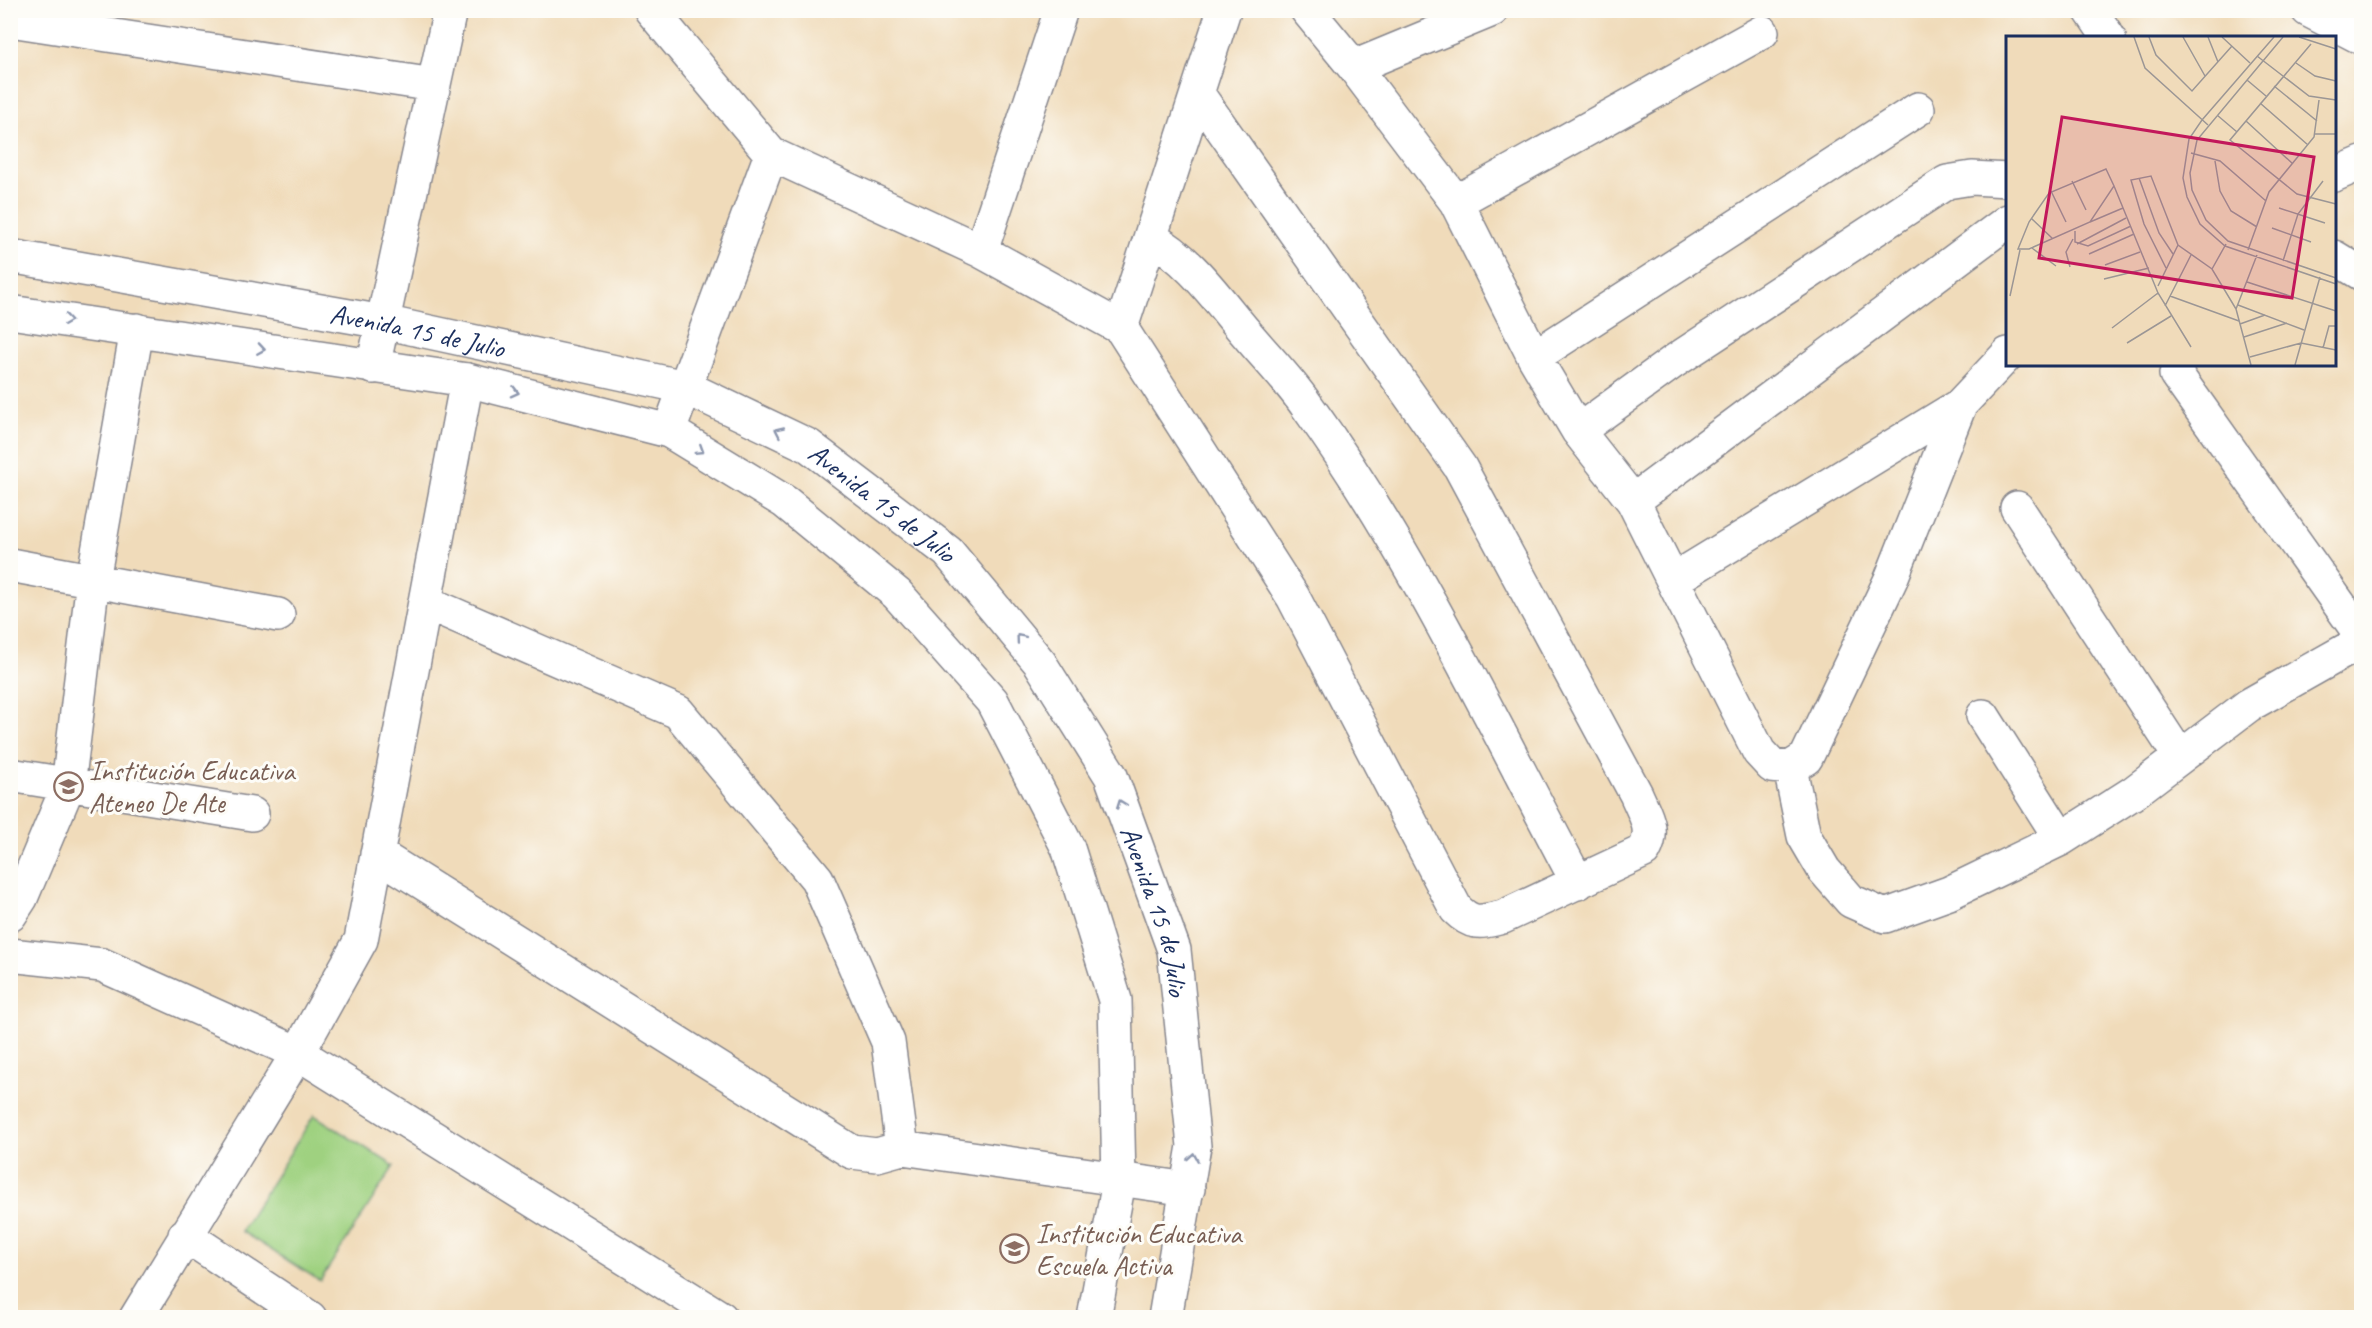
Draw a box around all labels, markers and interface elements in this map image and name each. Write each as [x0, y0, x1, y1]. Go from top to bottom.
inset map [2006, 36, 2336, 366]
street label: Avenida 15 de Julio [327, 296, 510, 366]
one-way arrow [64, 314, 73, 326]
one-way arrow [257, 343, 266, 355]
one-way arrow [510, 385, 520, 398]
one-way arrow [774, 427, 785, 439]
street label: Avenida 15 de Julio [802, 435, 967, 570]
one-way arrow [694, 443, 704, 455]
one-way arrow [1016, 634, 1027, 645]
place label: Institución Educativa Ateneo De Ate [89, 753, 296, 820]
school or university icon: Institución Educativa Ateneo De Ate [52, 770, 84, 802]
one-way arrow [1116, 799, 1129, 810]
street label: Avenida 15 de Julio [1112, 821, 1196, 1000]
one-way arrow [1186, 1152, 1198, 1161]
place label: Institución Educativa Escuela Activa [1036, 1216, 1243, 1283]
school or university icon: Institución Educativa Escuela Activa [999, 1233, 1031, 1265]

